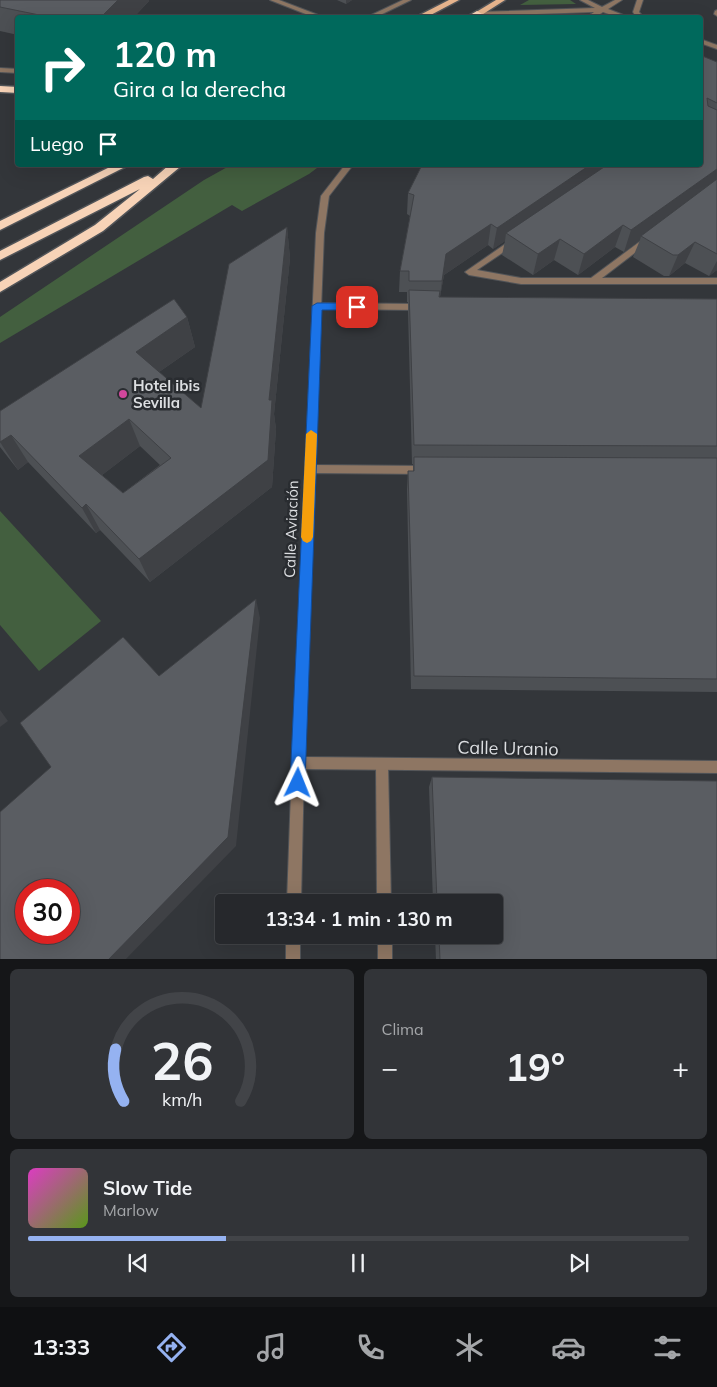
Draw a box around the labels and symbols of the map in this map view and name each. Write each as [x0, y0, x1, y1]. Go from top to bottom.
pin [336, 286, 378, 328]
place label: Hotel ibis Sevilla [133, 376, 200, 412]
marker: Hotel ibis Sevilla [117, 388, 129, 400]
street label: Calle Aviación [280, 480, 302, 578]
street label: Calle Uranio [457, 736, 559, 760]
position arrow [271, 756, 323, 808]
speed limit sign: 30 [15, 879, 80, 944]

